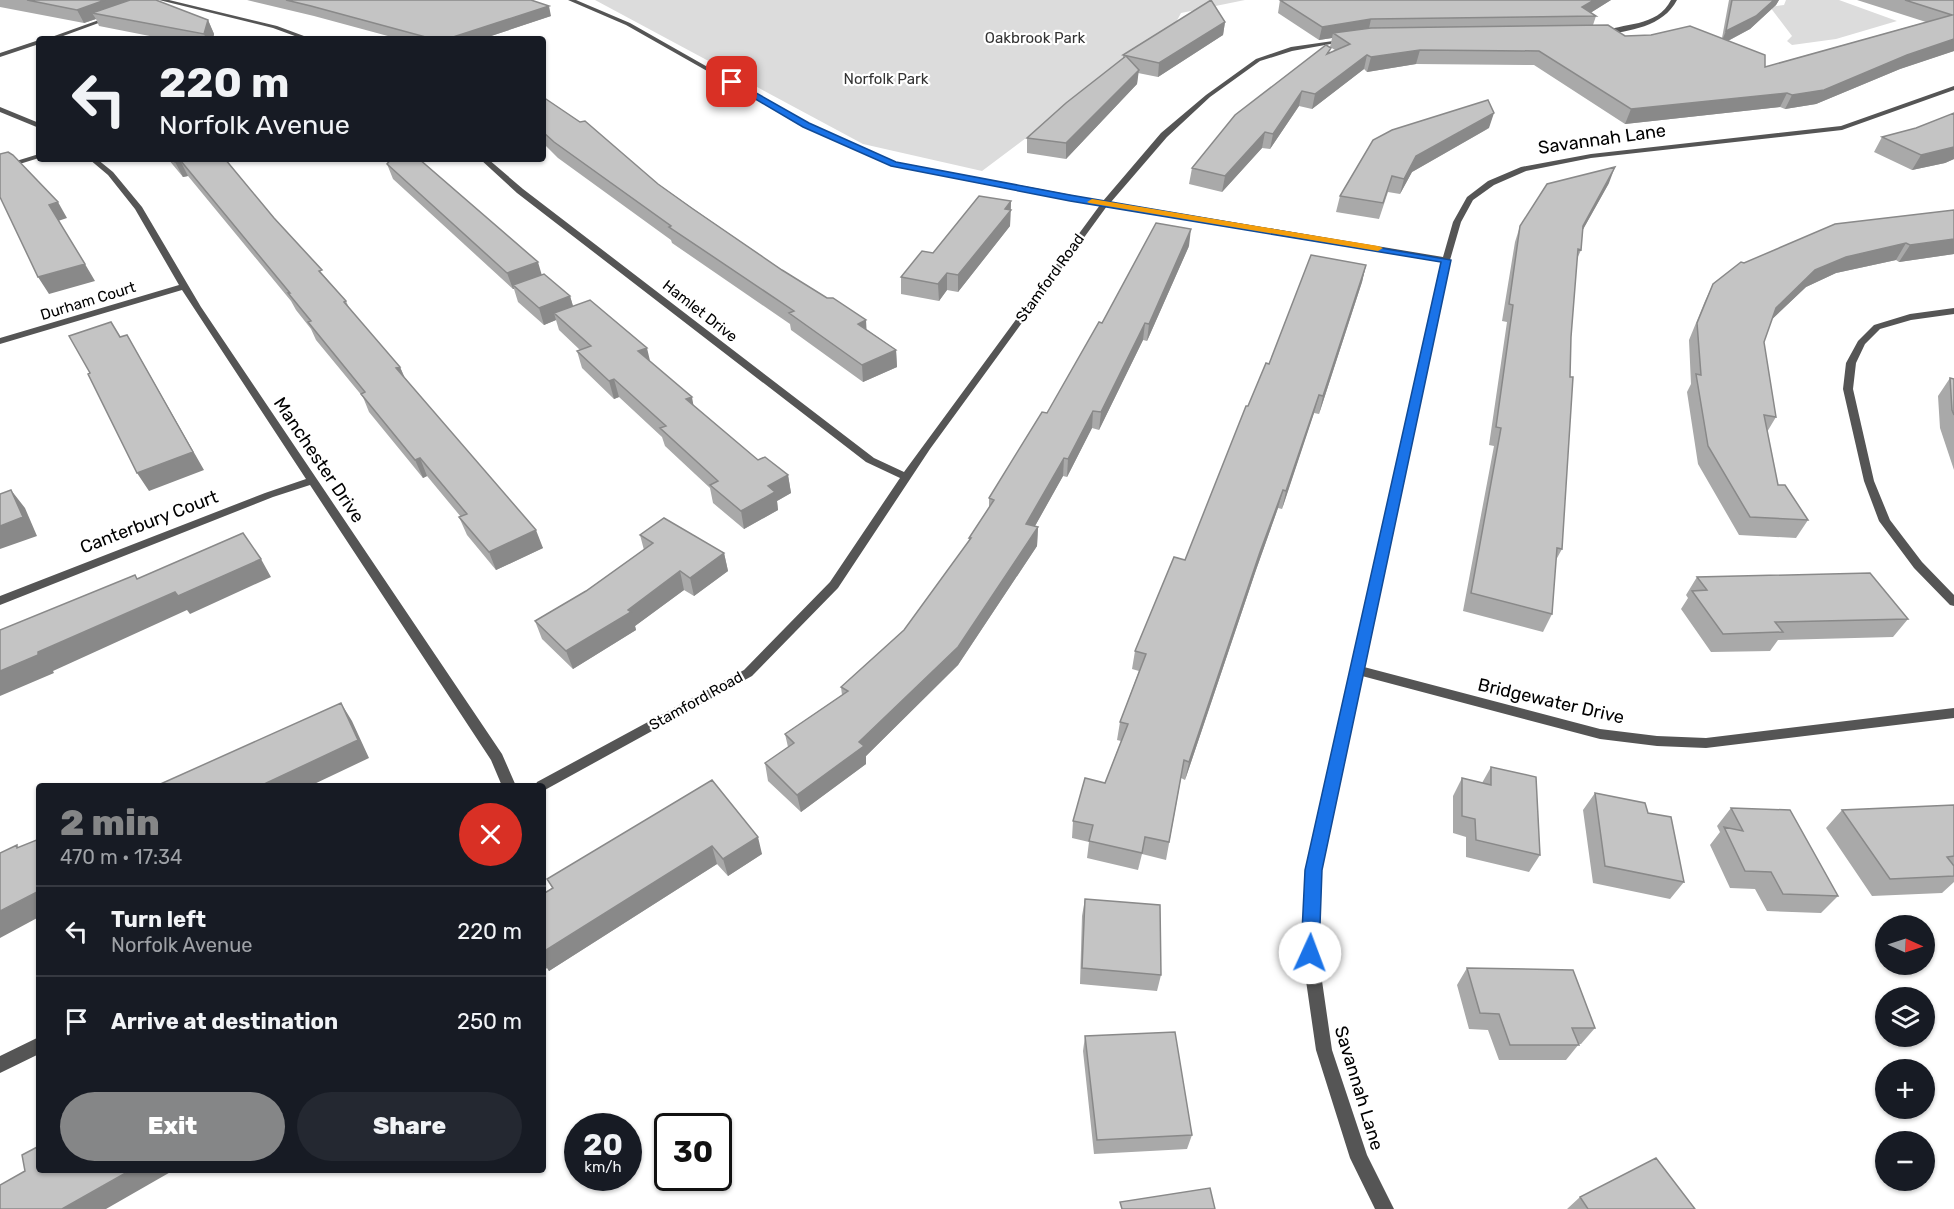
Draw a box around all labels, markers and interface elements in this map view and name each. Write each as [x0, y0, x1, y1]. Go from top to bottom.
park label: Oakbrook Park [985, 29, 1085, 47]
pin [706, 56, 757, 107]
text: 220 m [159, 58, 290, 108]
icon: left [60, 60, 138, 138]
icon: arrive [715, 65, 748, 98]
park label: Norfolk Park [843, 70, 929, 88]
text: Norfolk Avenue [159, 109, 350, 141]
street label: Savannah Lane [1537, 119, 1667, 159]
street label: Stamford Road [1012, 230, 1088, 326]
street label: Hamlet Drive [659, 276, 741, 346]
street label: Durham Court [38, 278, 138, 324]
street label: Manchester Drive [269, 393, 369, 527]
street label: Canterbury Court [77, 486, 221, 558]
street label: Stamford Road [646, 668, 746, 734]
street label: Bridgewater Drive [1476, 673, 1626, 729]
text: 2 min [60, 801, 160, 844]
button: close [459, 803, 522, 866]
text: 470 m · 17:34 [60, 845, 182, 869]
text: Turn left [111, 906, 206, 933]
icon: left [60, 915, 93, 948]
north arrow [1875, 915, 1935, 975]
map controls [1875, 915, 1935, 1191]
text: 220 m [457, 918, 522, 945]
position arrow [1278, 921, 1342, 985]
text: Norfolk Avenue [111, 933, 252, 957]
button: layers [1875, 987, 1935, 1047]
icon: arrive [60, 1005, 93, 1038]
text: Arrive at destination [111, 1008, 338, 1035]
text: 250 m [457, 1008, 522, 1035]
street label: Savannah Lane [1330, 1023, 1388, 1153]
button: + [1875, 1059, 1935, 1119]
button: Exit [60, 1092, 285, 1161]
button: Share [297, 1092, 522, 1161]
speed limit sign: 30 [654, 1113, 732, 1191]
text: 20 [583, 1127, 623, 1163]
button: − [1875, 1131, 1935, 1191]
text: km/h [584, 1158, 622, 1176]

